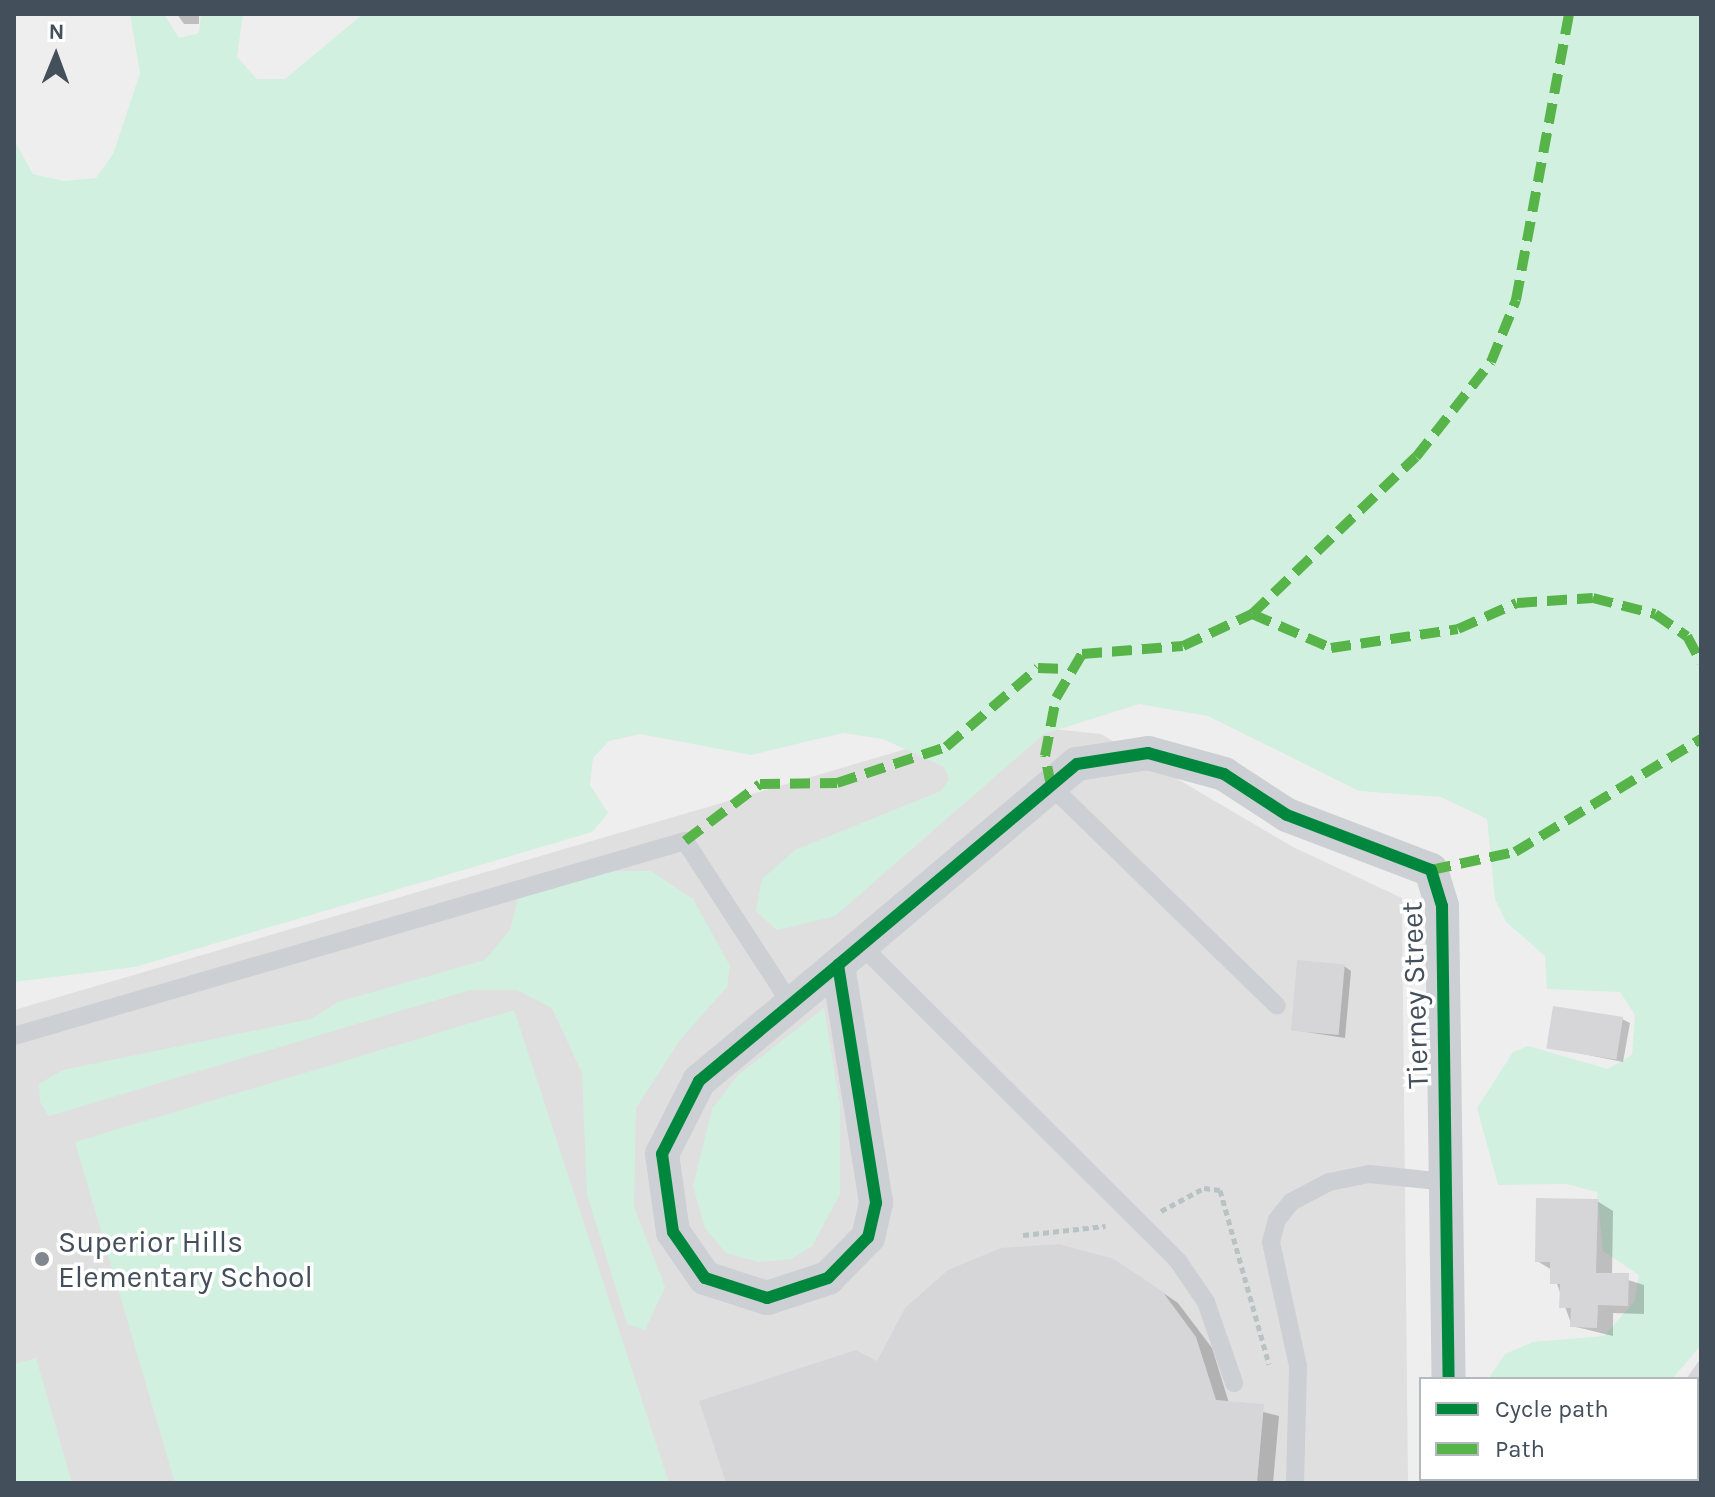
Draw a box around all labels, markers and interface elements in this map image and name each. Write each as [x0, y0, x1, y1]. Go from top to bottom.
north arrow [16, 16, 96, 96]
text: N [48, 19, 65, 45]
street label: Tierney Street [1394, 901, 1436, 1089]
place label: Superior Hills Elementary School [58, 1224, 313, 1294]
marker: Superior Hills Elementary School [33, 1250, 51, 1268]
legend [1419, 1377, 1699, 1481]
text: Cycle path [1495, 1395, 1609, 1423]
text: Path [1495, 1435, 1545, 1463]

